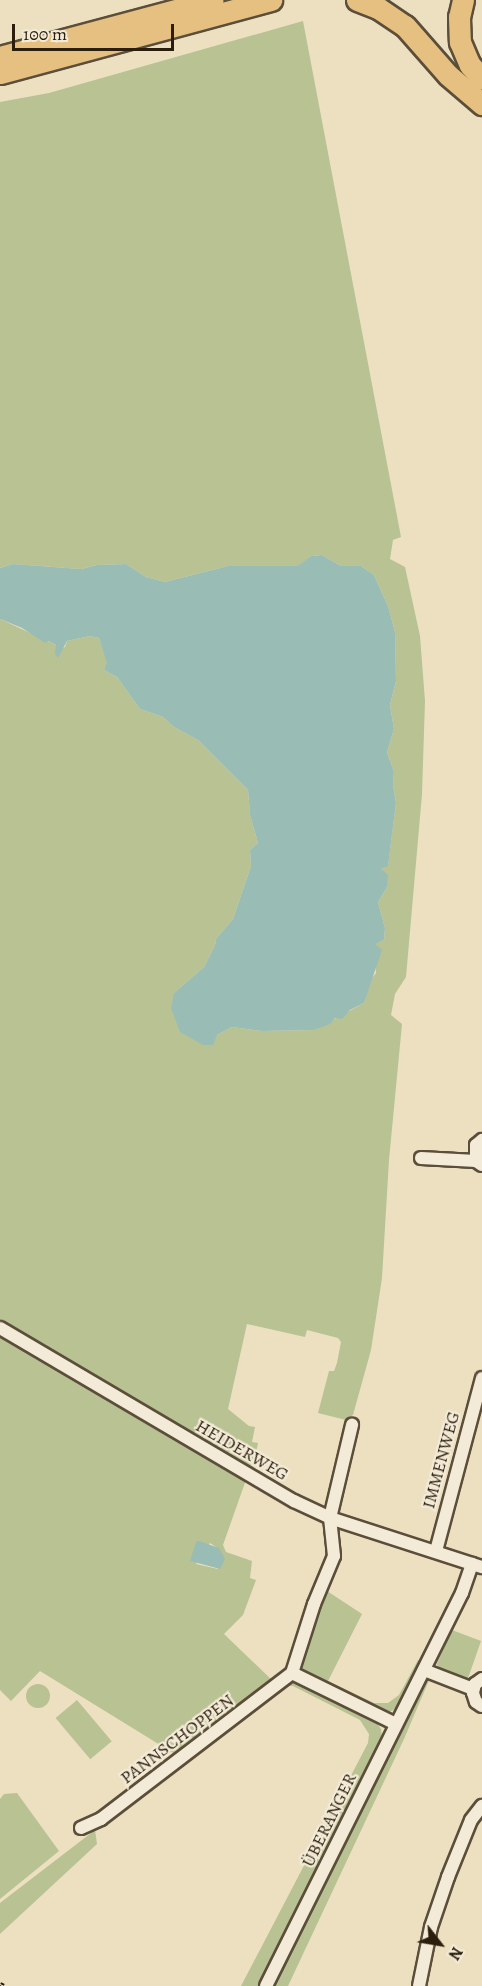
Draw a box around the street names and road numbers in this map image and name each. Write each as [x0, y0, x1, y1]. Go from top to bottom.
street label: IMMENWEG [418, 1409, 464, 1511]
street label: HEIDERWEG [192, 1415, 292, 1485]
street label: PANNSCHOPPEN [116, 1689, 238, 1789]
street label: ÜBERANGER [297, 1770, 361, 1870]

